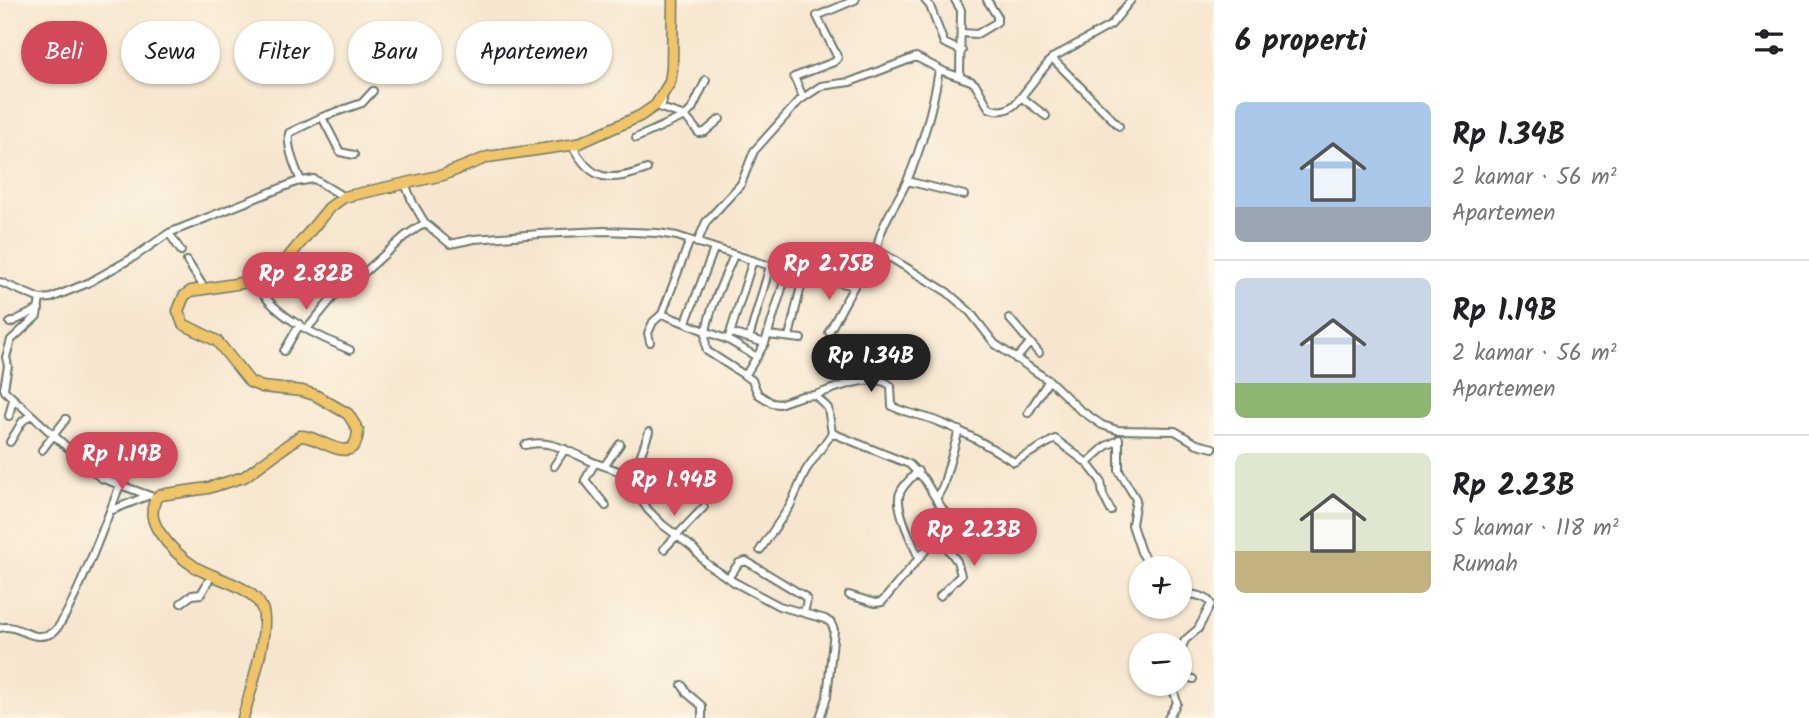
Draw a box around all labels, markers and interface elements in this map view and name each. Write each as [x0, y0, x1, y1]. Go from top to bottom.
text: 6 properti [1235, 18, 1366, 66]
chip: Beli [21, 21, 107, 84]
chip: Sewa [121, 21, 220, 84]
chip: Filter [234, 21, 334, 84]
chip: Baru [348, 21, 442, 84]
chip: Apartemen [456, 21, 612, 84]
icon: filters [1750, 23, 1788, 61]
text: Rp 1.34B [1452, 112, 1565, 160]
icon: home [1291, 130, 1375, 214]
text: 2 kamar · 56 m² [1452, 160, 1617, 196]
text: Apartemen [1452, 196, 1556, 232]
pin: Rp 2.75B [757, 243, 901, 302]
text: Rp 2.75B [784, 247, 874, 283]
pin: Rp 2.82B [234, 252, 378, 312]
text: Rp 2.82B [258, 257, 354, 293]
text: Rp 1.19B [1452, 288, 1557, 336]
icon: home [1291, 306, 1375, 390]
pin: Rp 1.34B [799, 334, 943, 394]
text: 2 kamar · 56 m² [1452, 336, 1617, 372]
text: Rp 1.34B [828, 339, 914, 375]
text: Apartemen [1452, 372, 1556, 408]
pin: Rp 1.19B [50, 433, 194, 492]
text: Rp 1.19B [82, 437, 162, 473]
pin: Rp 1.94B [602, 458, 746, 518]
text: Rp 1.94B [631, 463, 717, 499]
text: Rp 2.23B [1452, 463, 1575, 511]
icon: home [1291, 481, 1375, 565]
pin: Rp 2.23B [902, 508, 1046, 568]
text: 5 kamar · 118 m² [1452, 511, 1619, 547]
text: Rp 2.23B [927, 513, 1021, 549]
text: Rumah [1452, 547, 1518, 583]
map controls [1129, 556, 1192, 696]
button: + [1129, 556, 1192, 619]
button: − [1129, 633, 1192, 696]

